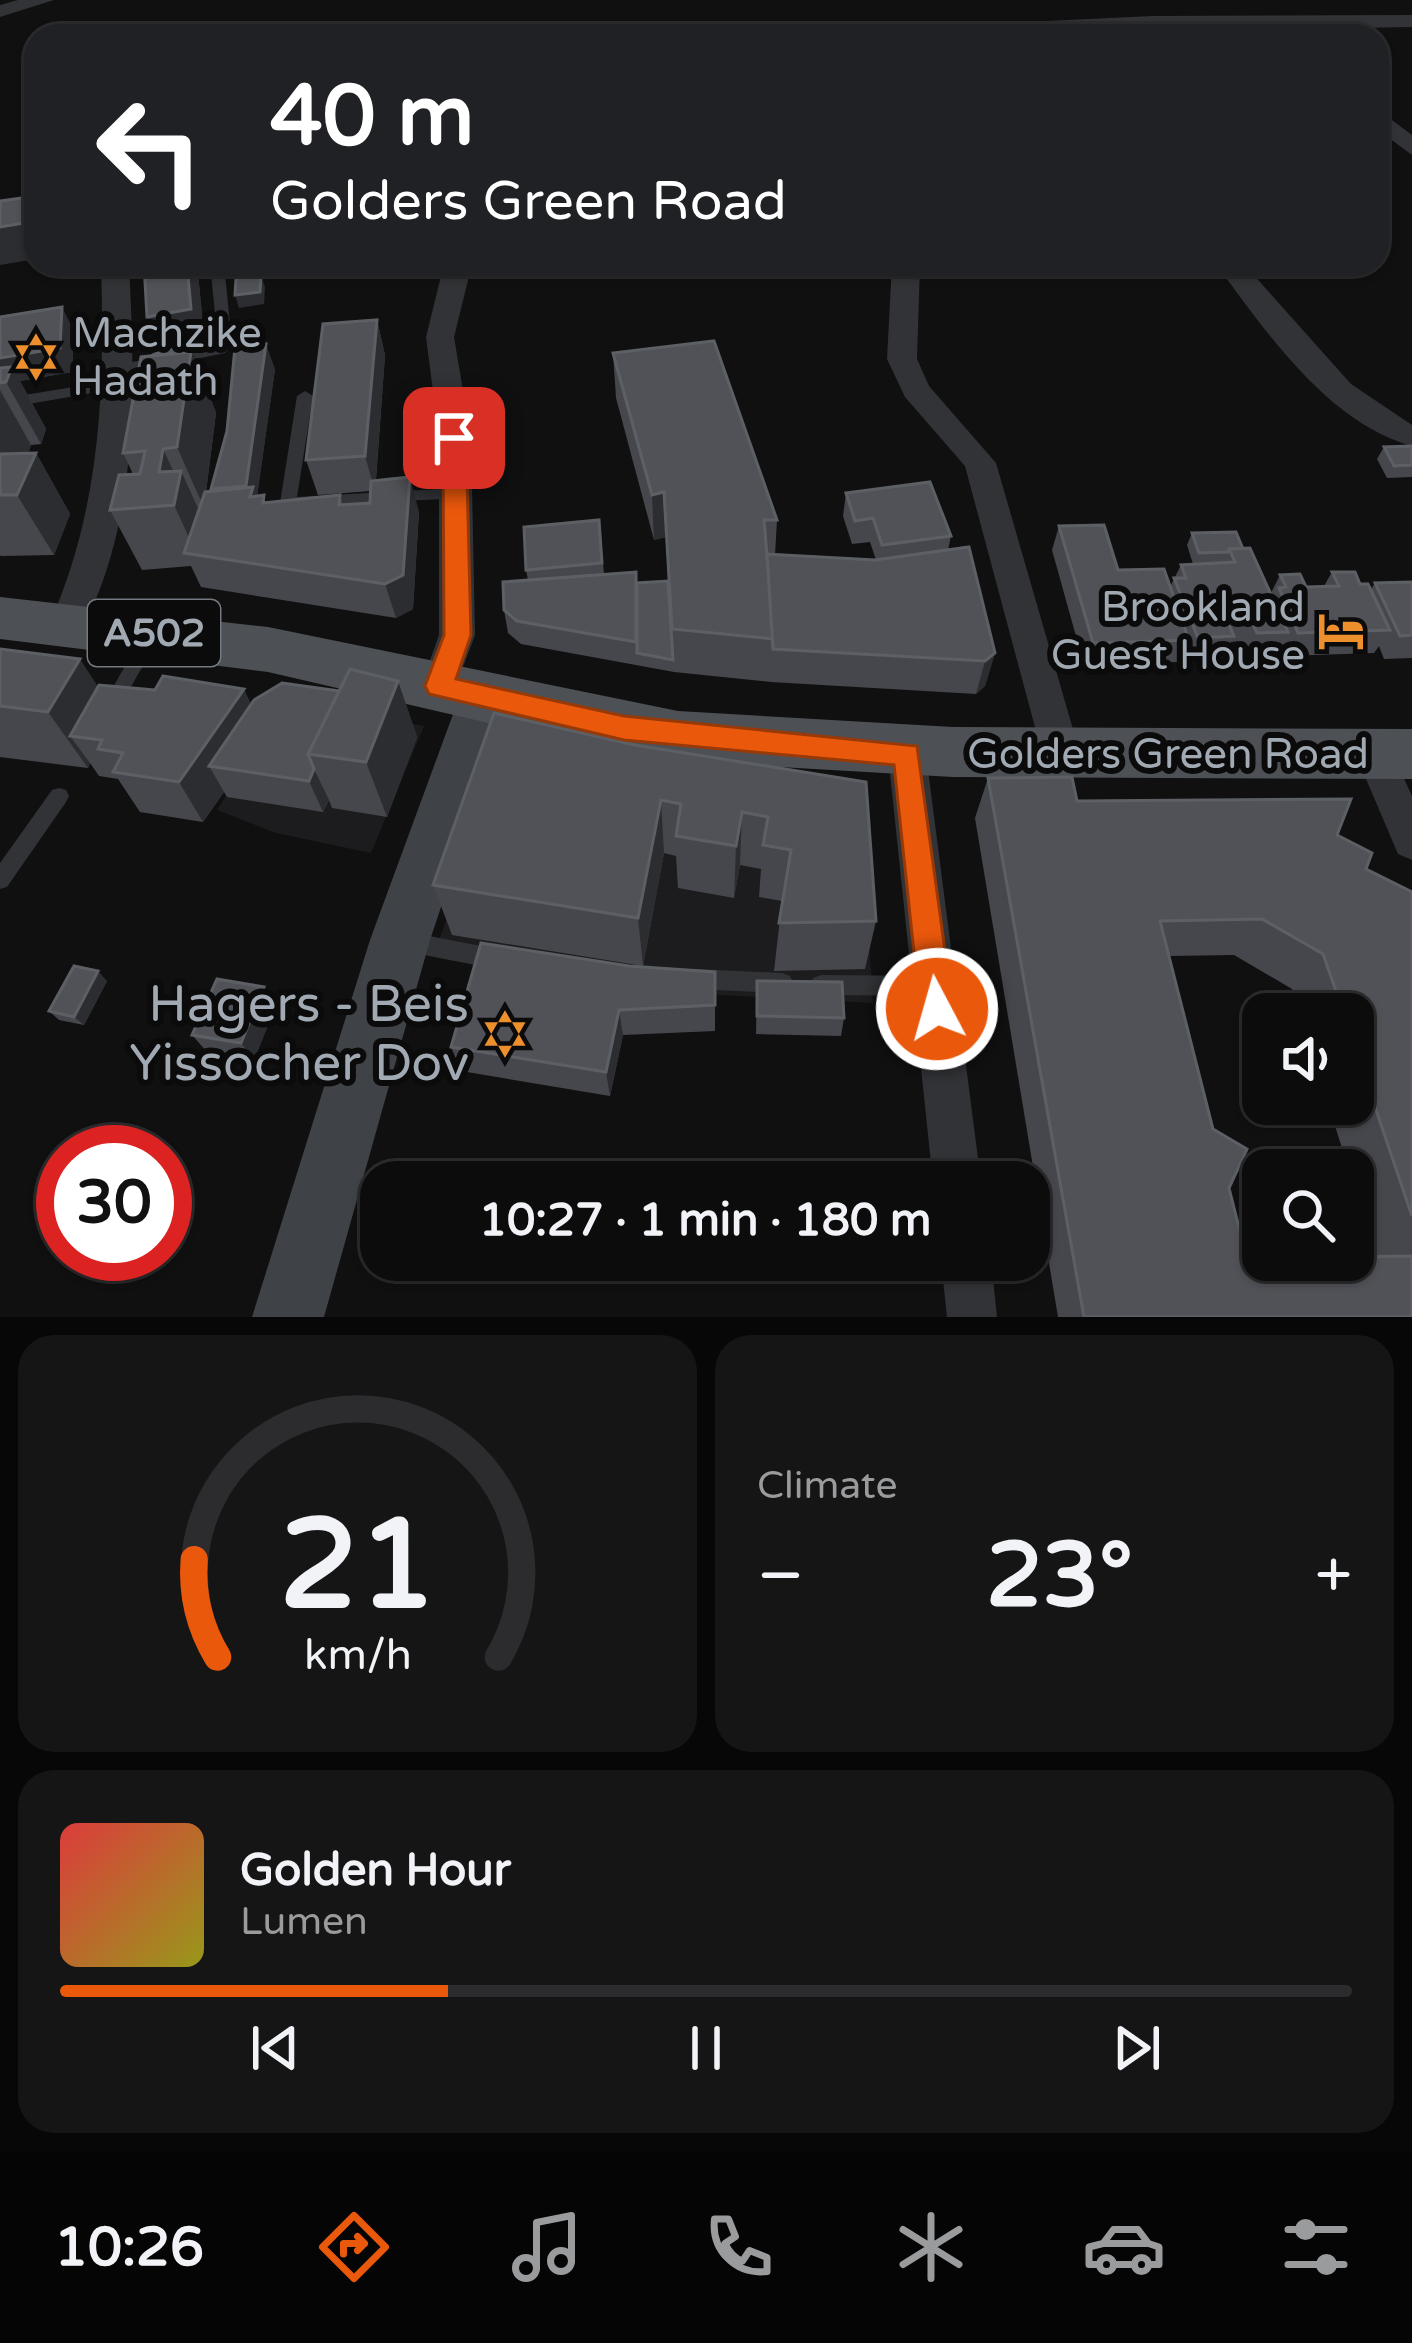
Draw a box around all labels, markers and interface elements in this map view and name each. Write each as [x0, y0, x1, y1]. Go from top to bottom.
text: 40 m [270, 67, 474, 168]
icon: left [72, 72, 228, 228]
text: Golders Green Road [270, 169, 787, 234]
place label: Machzike Hadath [72, 308, 262, 407]
synagogue icon: Machzike Hadath [11, 332, 61, 382]
pin [403, 387, 505, 489]
icon: arrive [421, 405, 487, 471]
place label: Brookland Guest House [1051, 582, 1305, 681]
road number: A502 [88, 600, 220, 666]
hotel icon: Brookland Guest House [1316, 606, 1366, 656]
street label: Golders Green Road [967, 729, 1369, 780]
position arrow [874, 946, 1000, 1072]
place label: Hagers - Beis Yissocher Dov [129, 974, 469, 1095]
map controls [1242, 993, 1374, 1281]
button: sound [1242, 993, 1374, 1125]
synagogue icon: Hagers - Beis Yissocher Dov [480, 1009, 530, 1059]
speed limit sign: 30 [36, 1125, 192, 1281]
button: search [1242, 1149, 1374, 1281]
text: 10:27 · 1 min · 180 m [479, 1194, 931, 1248]
text: Climate [757, 1462, 897, 1509]
text: 21 [279, 1491, 436, 1642]
text: 23° [986, 1522, 1133, 1631]
text: − [757, 1536, 804, 1616]
text: + [1315, 1536, 1352, 1616]
text: km/h [304, 1629, 411, 1680]
text: Golden Hour [240, 1844, 511, 1898]
text: Lumen [240, 1898, 368, 1945]
icon: previous [242, 2015, 308, 2081]
icon: pause [673, 2015, 739, 2081]
icon: next [1104, 2015, 1170, 2081]
icon: directions [312, 2205, 396, 2289]
icon: music [505, 2205, 589, 2289]
icon: phone [697, 2205, 781, 2289]
icon: climate [889, 2205, 973, 2289]
icon: car [1082, 2205, 1166, 2289]
icon: filters [1274, 2205, 1358, 2289]
text: 10:26 [54, 2215, 204, 2280]

